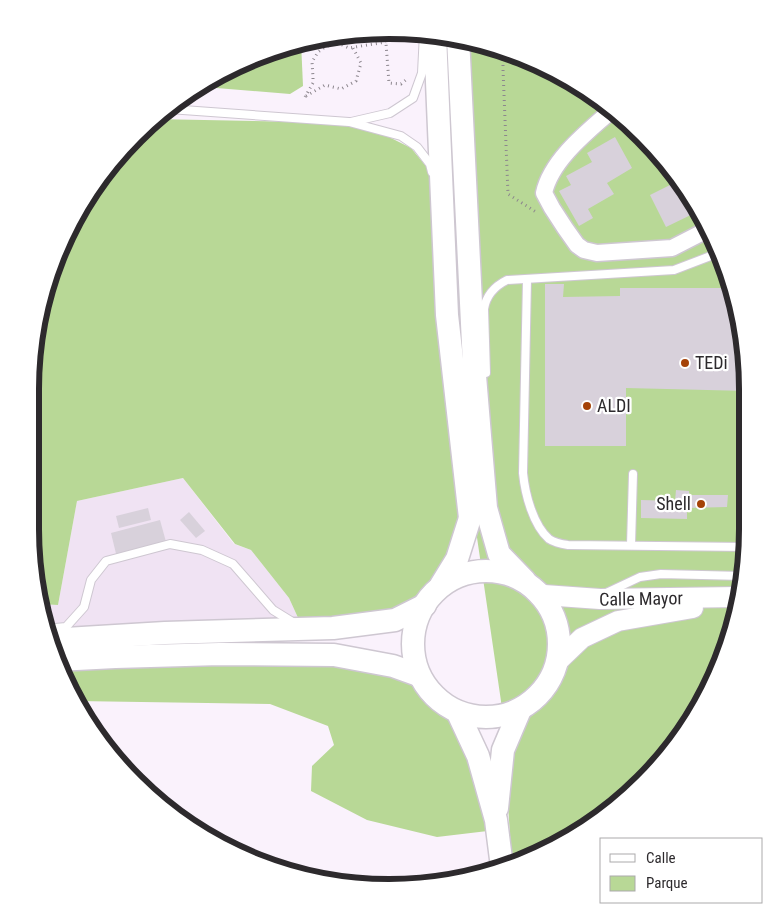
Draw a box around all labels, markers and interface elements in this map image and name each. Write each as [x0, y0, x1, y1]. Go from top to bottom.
place label: TEDi [695, 352, 728, 373]
marker: TEDi [679, 357, 691, 369]
place label: ALDI [597, 395, 631, 416]
marker: ALDI [581, 400, 593, 412]
place label: Shell [656, 493, 691, 514]
marker: Shell [695, 498, 707, 510]
street label: Calle Mayor [599, 587, 683, 610]
legend [600, 838, 763, 903]
text: Calle [646, 849, 676, 867]
text: Parque [646, 874, 688, 892]

